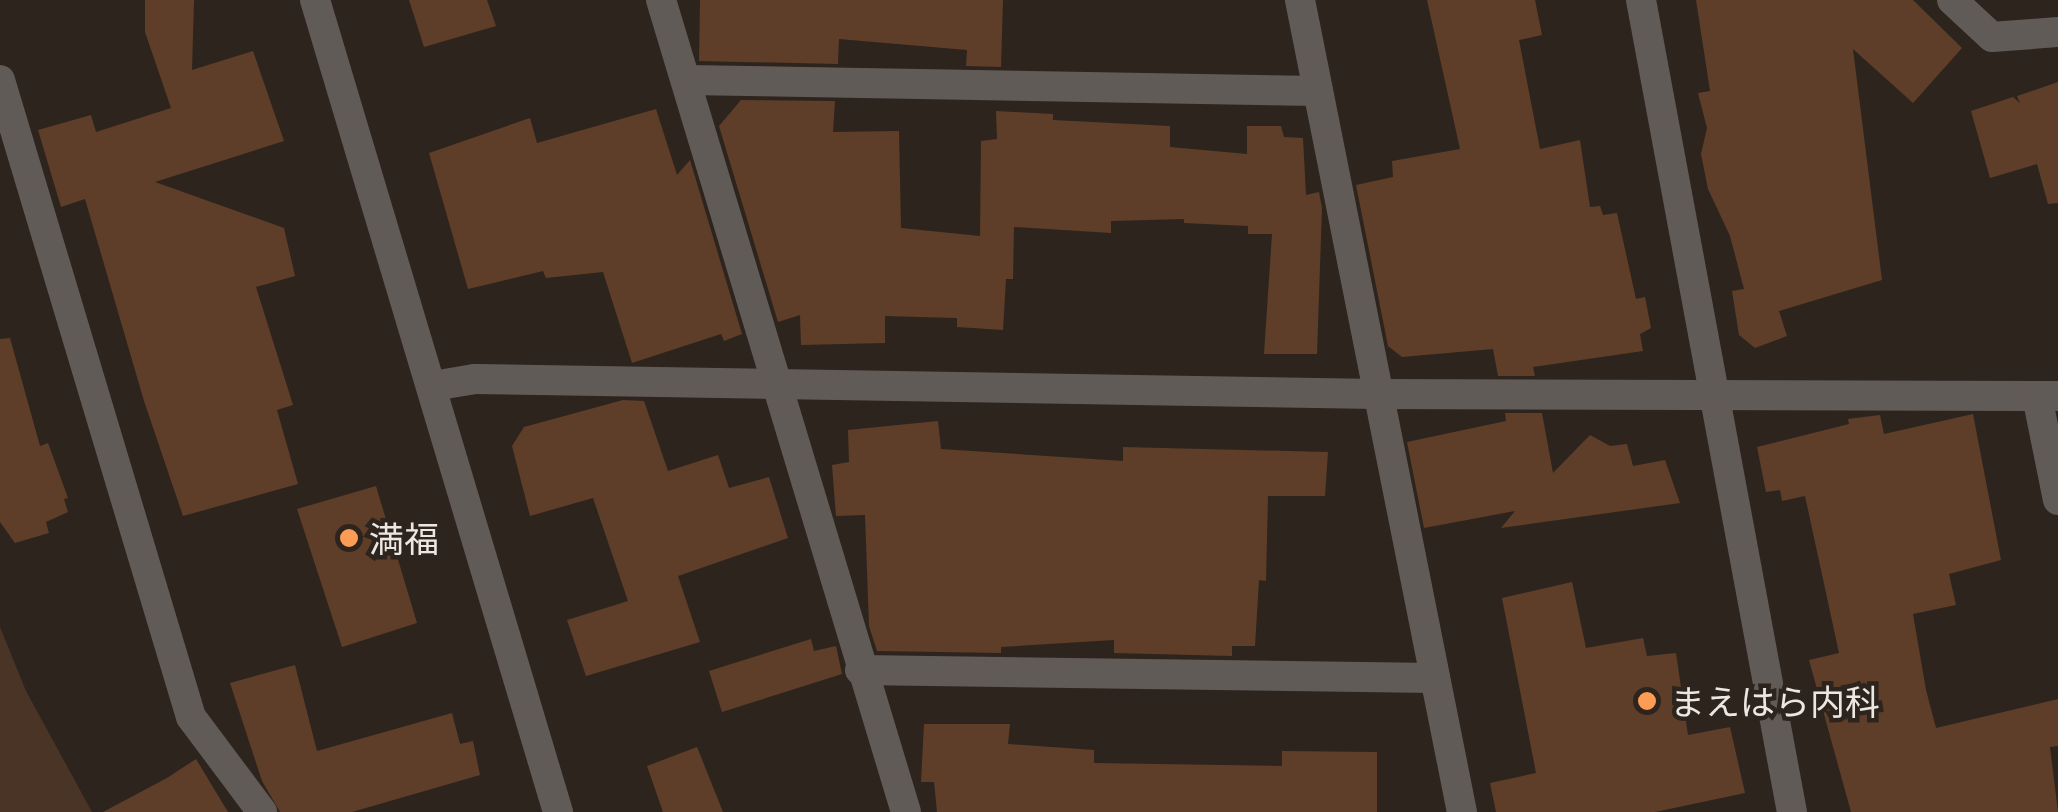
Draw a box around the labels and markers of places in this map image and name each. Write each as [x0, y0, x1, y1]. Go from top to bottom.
place label: 満福 [369, 517, 439, 559]
marker: 満福 [338, 527, 360, 549]
place label: まえはら内科 [1670, 680, 1880, 722]
marker: まえはら内科 [1634, 688, 1660, 714]

